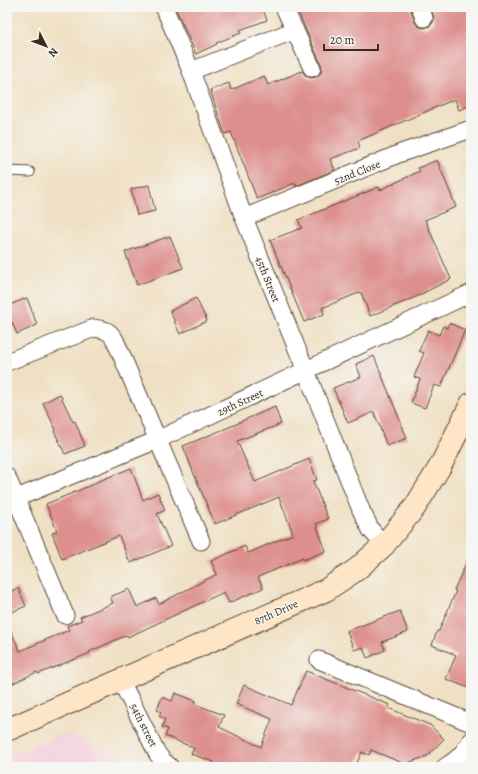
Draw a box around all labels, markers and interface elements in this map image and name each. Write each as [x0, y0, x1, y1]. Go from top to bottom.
north arrow [26, 26, 66, 66]
scale bar [324, 26, 378, 52]
text: 20 m [330, 32, 354, 48]
text: N [45, 44, 61, 60]
street label: 52nd Close [332, 156, 383, 188]
street label: 45th Street [252, 254, 284, 305]
street label: 29th Street [215, 385, 266, 420]
street label: 87th Drive [252, 596, 300, 629]
street label: 54th street [126, 701, 161, 750]

